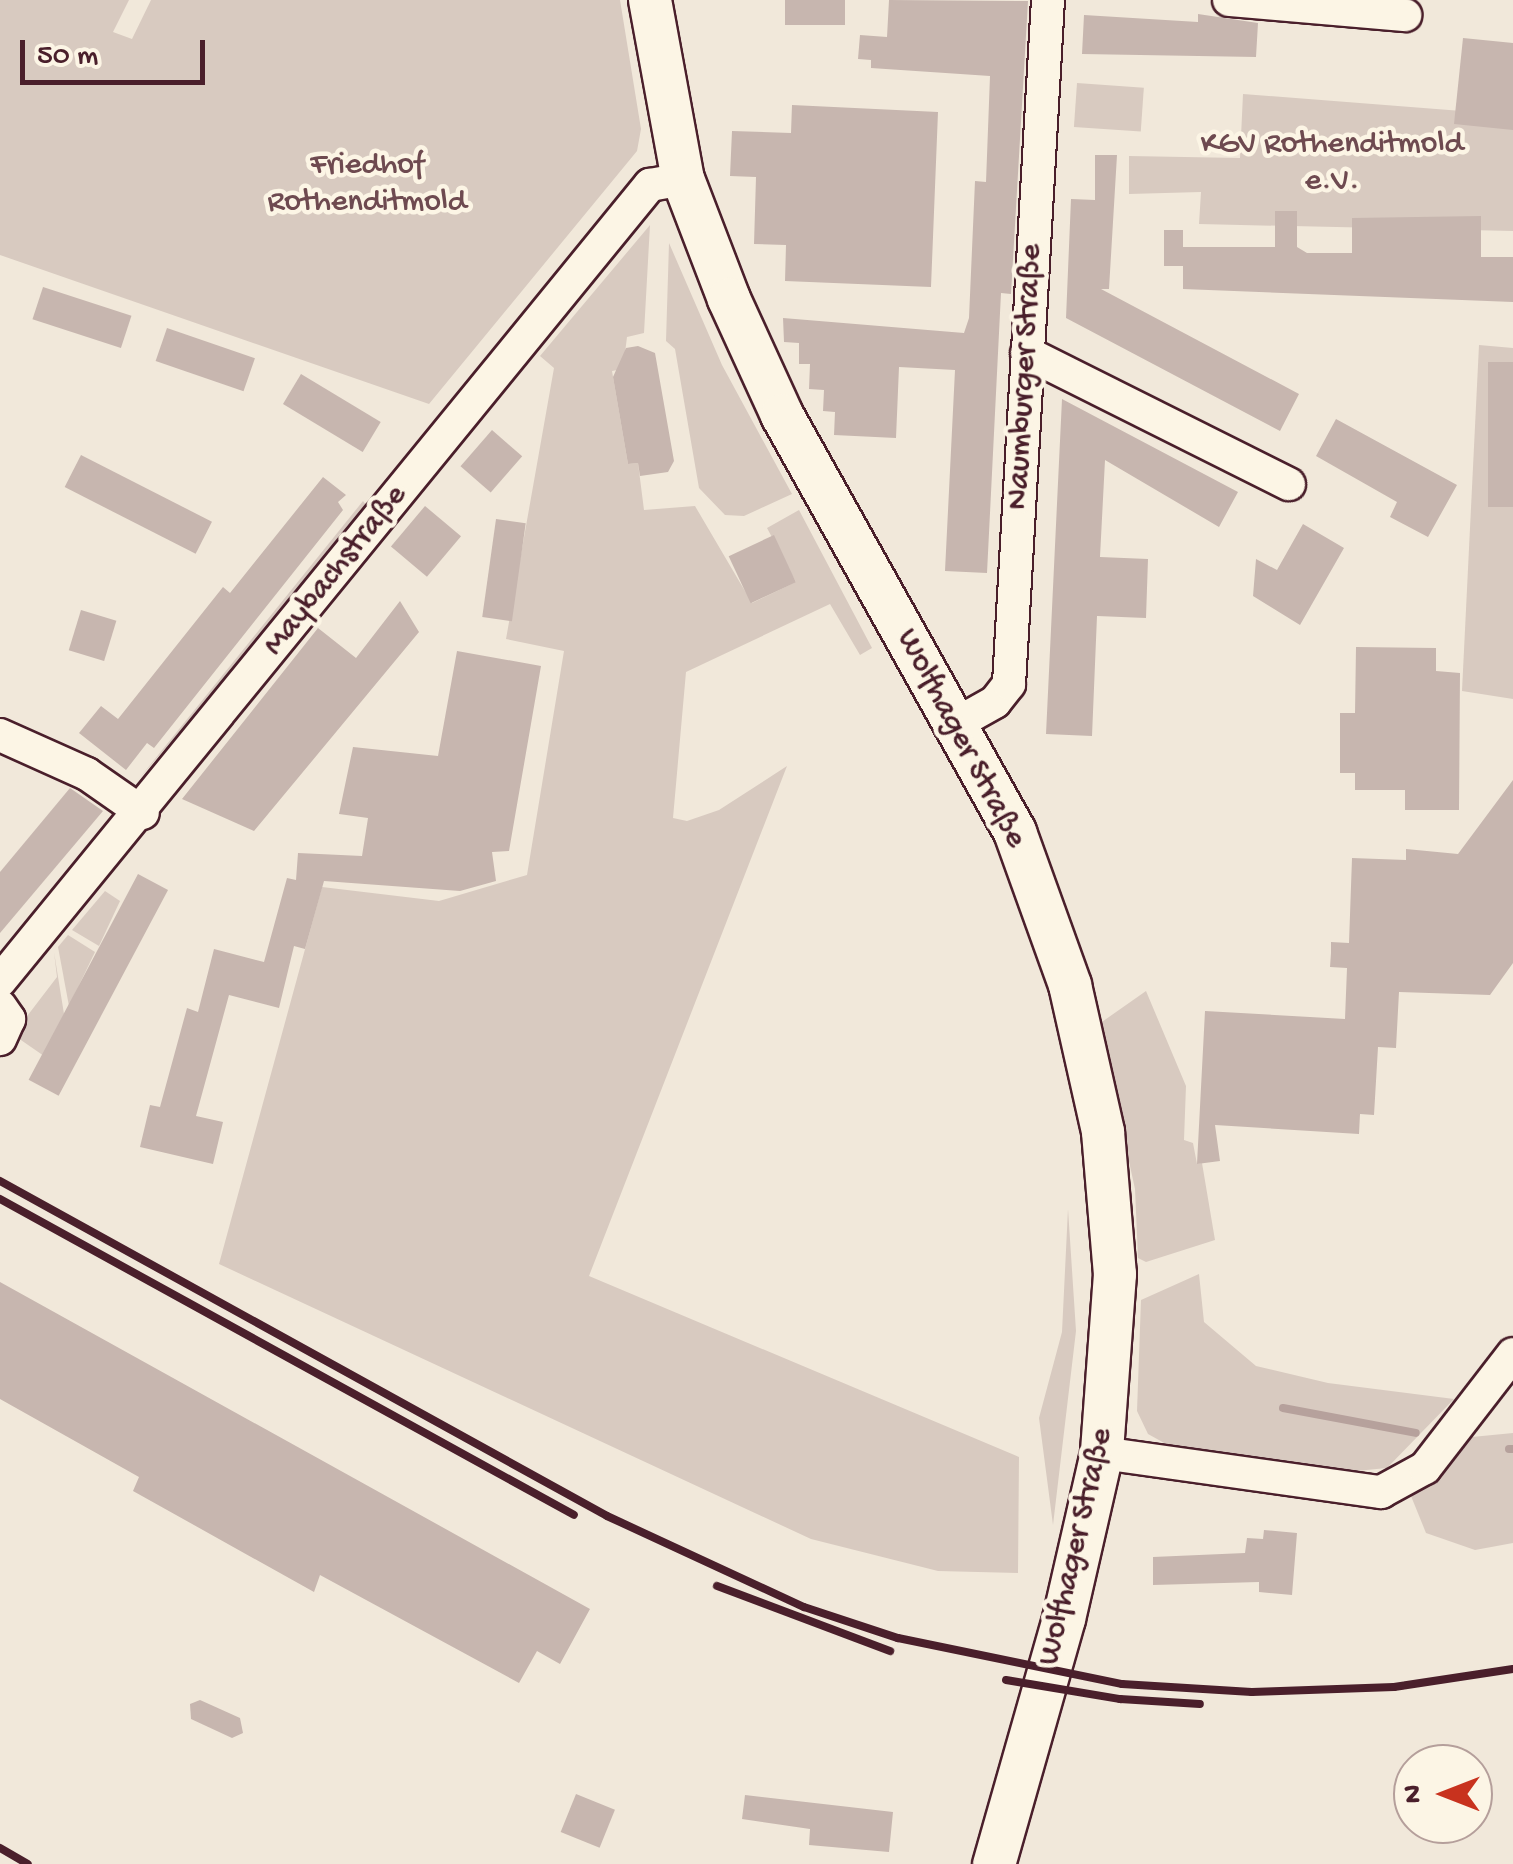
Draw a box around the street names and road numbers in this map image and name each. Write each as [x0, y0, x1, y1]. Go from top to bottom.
street label: Naumburger Straße [1000, 243, 1052, 511]
street label: Maybachstraße [256, 478, 416, 664]
street label: Wolfhager Straße [886, 623, 1034, 855]
street label: Wolfhager Straße [1031, 1425, 1123, 1669]

